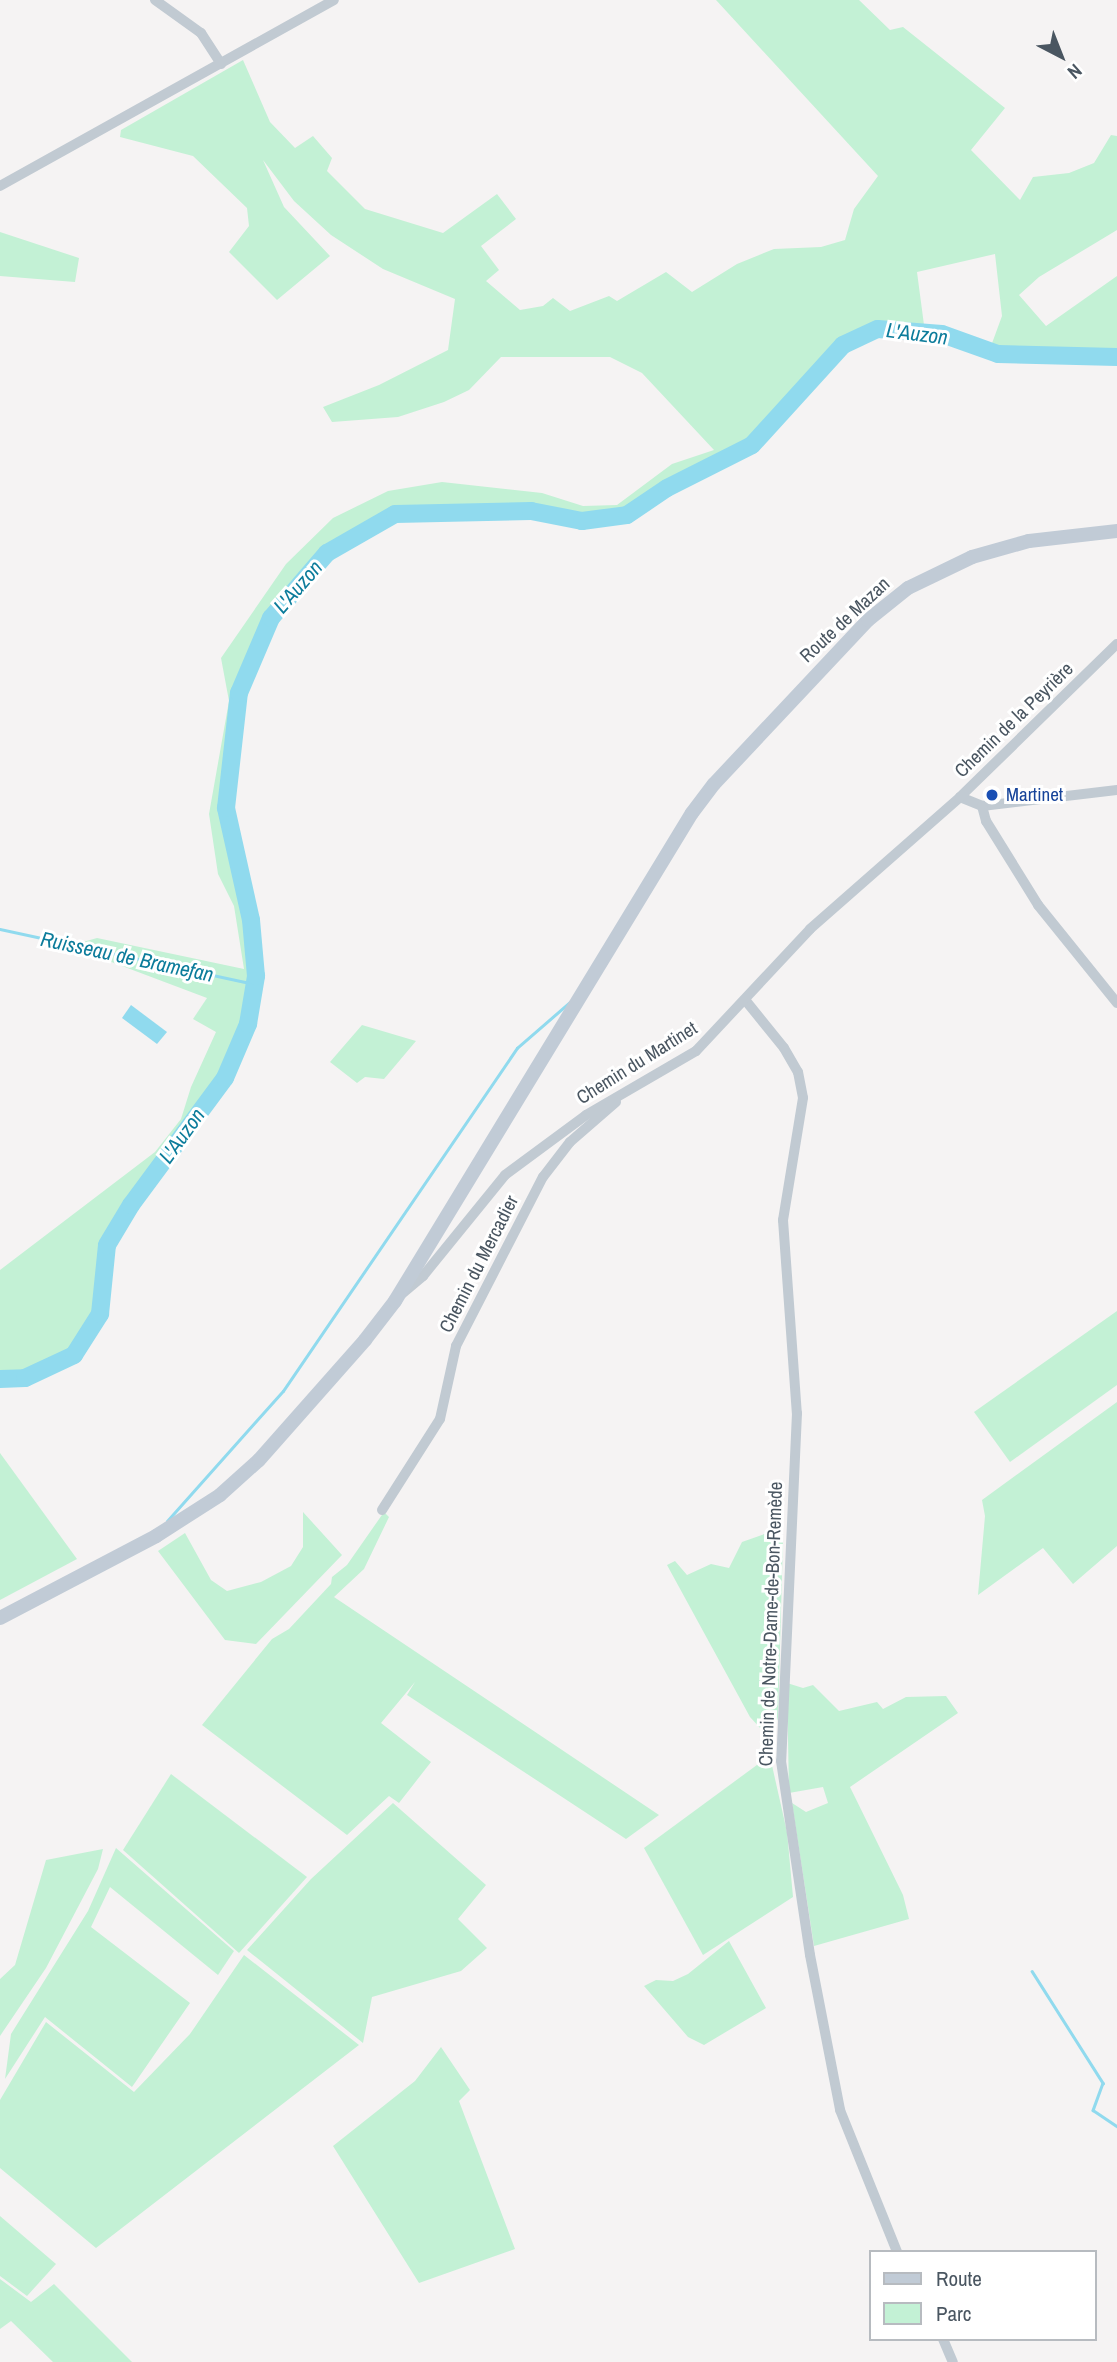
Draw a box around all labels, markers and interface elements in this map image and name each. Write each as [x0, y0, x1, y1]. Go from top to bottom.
north arrow [1026, 21, 1096, 91]
text: N [1062, 58, 1088, 85]
water label: L'Auzon [885, 318, 949, 350]
water label: L'Auzon [268, 555, 328, 619]
street label: Route de Mazan [795, 573, 895, 667]
street label: Chemin de la Peyrière [950, 658, 1078, 782]
place label: Martinet [1006, 784, 1063, 806]
marker: Martinet [984, 787, 1000, 803]
water label: Ruisseau de Bramefan [38, 926, 216, 988]
street label: Chemin du Martinet [573, 1017, 701, 1109]
water label: L'Auzon [154, 1104, 210, 1168]
street label: Chemin du Mercadier [435, 1192, 523, 1336]
street label: Chemin de Notre-Dame-de-Bon-Remède [755, 1481, 787, 1767]
legend [869, 2250, 1096, 2341]
text: Route [936, 2264, 982, 2293]
text: Parc [936, 2299, 971, 2328]

